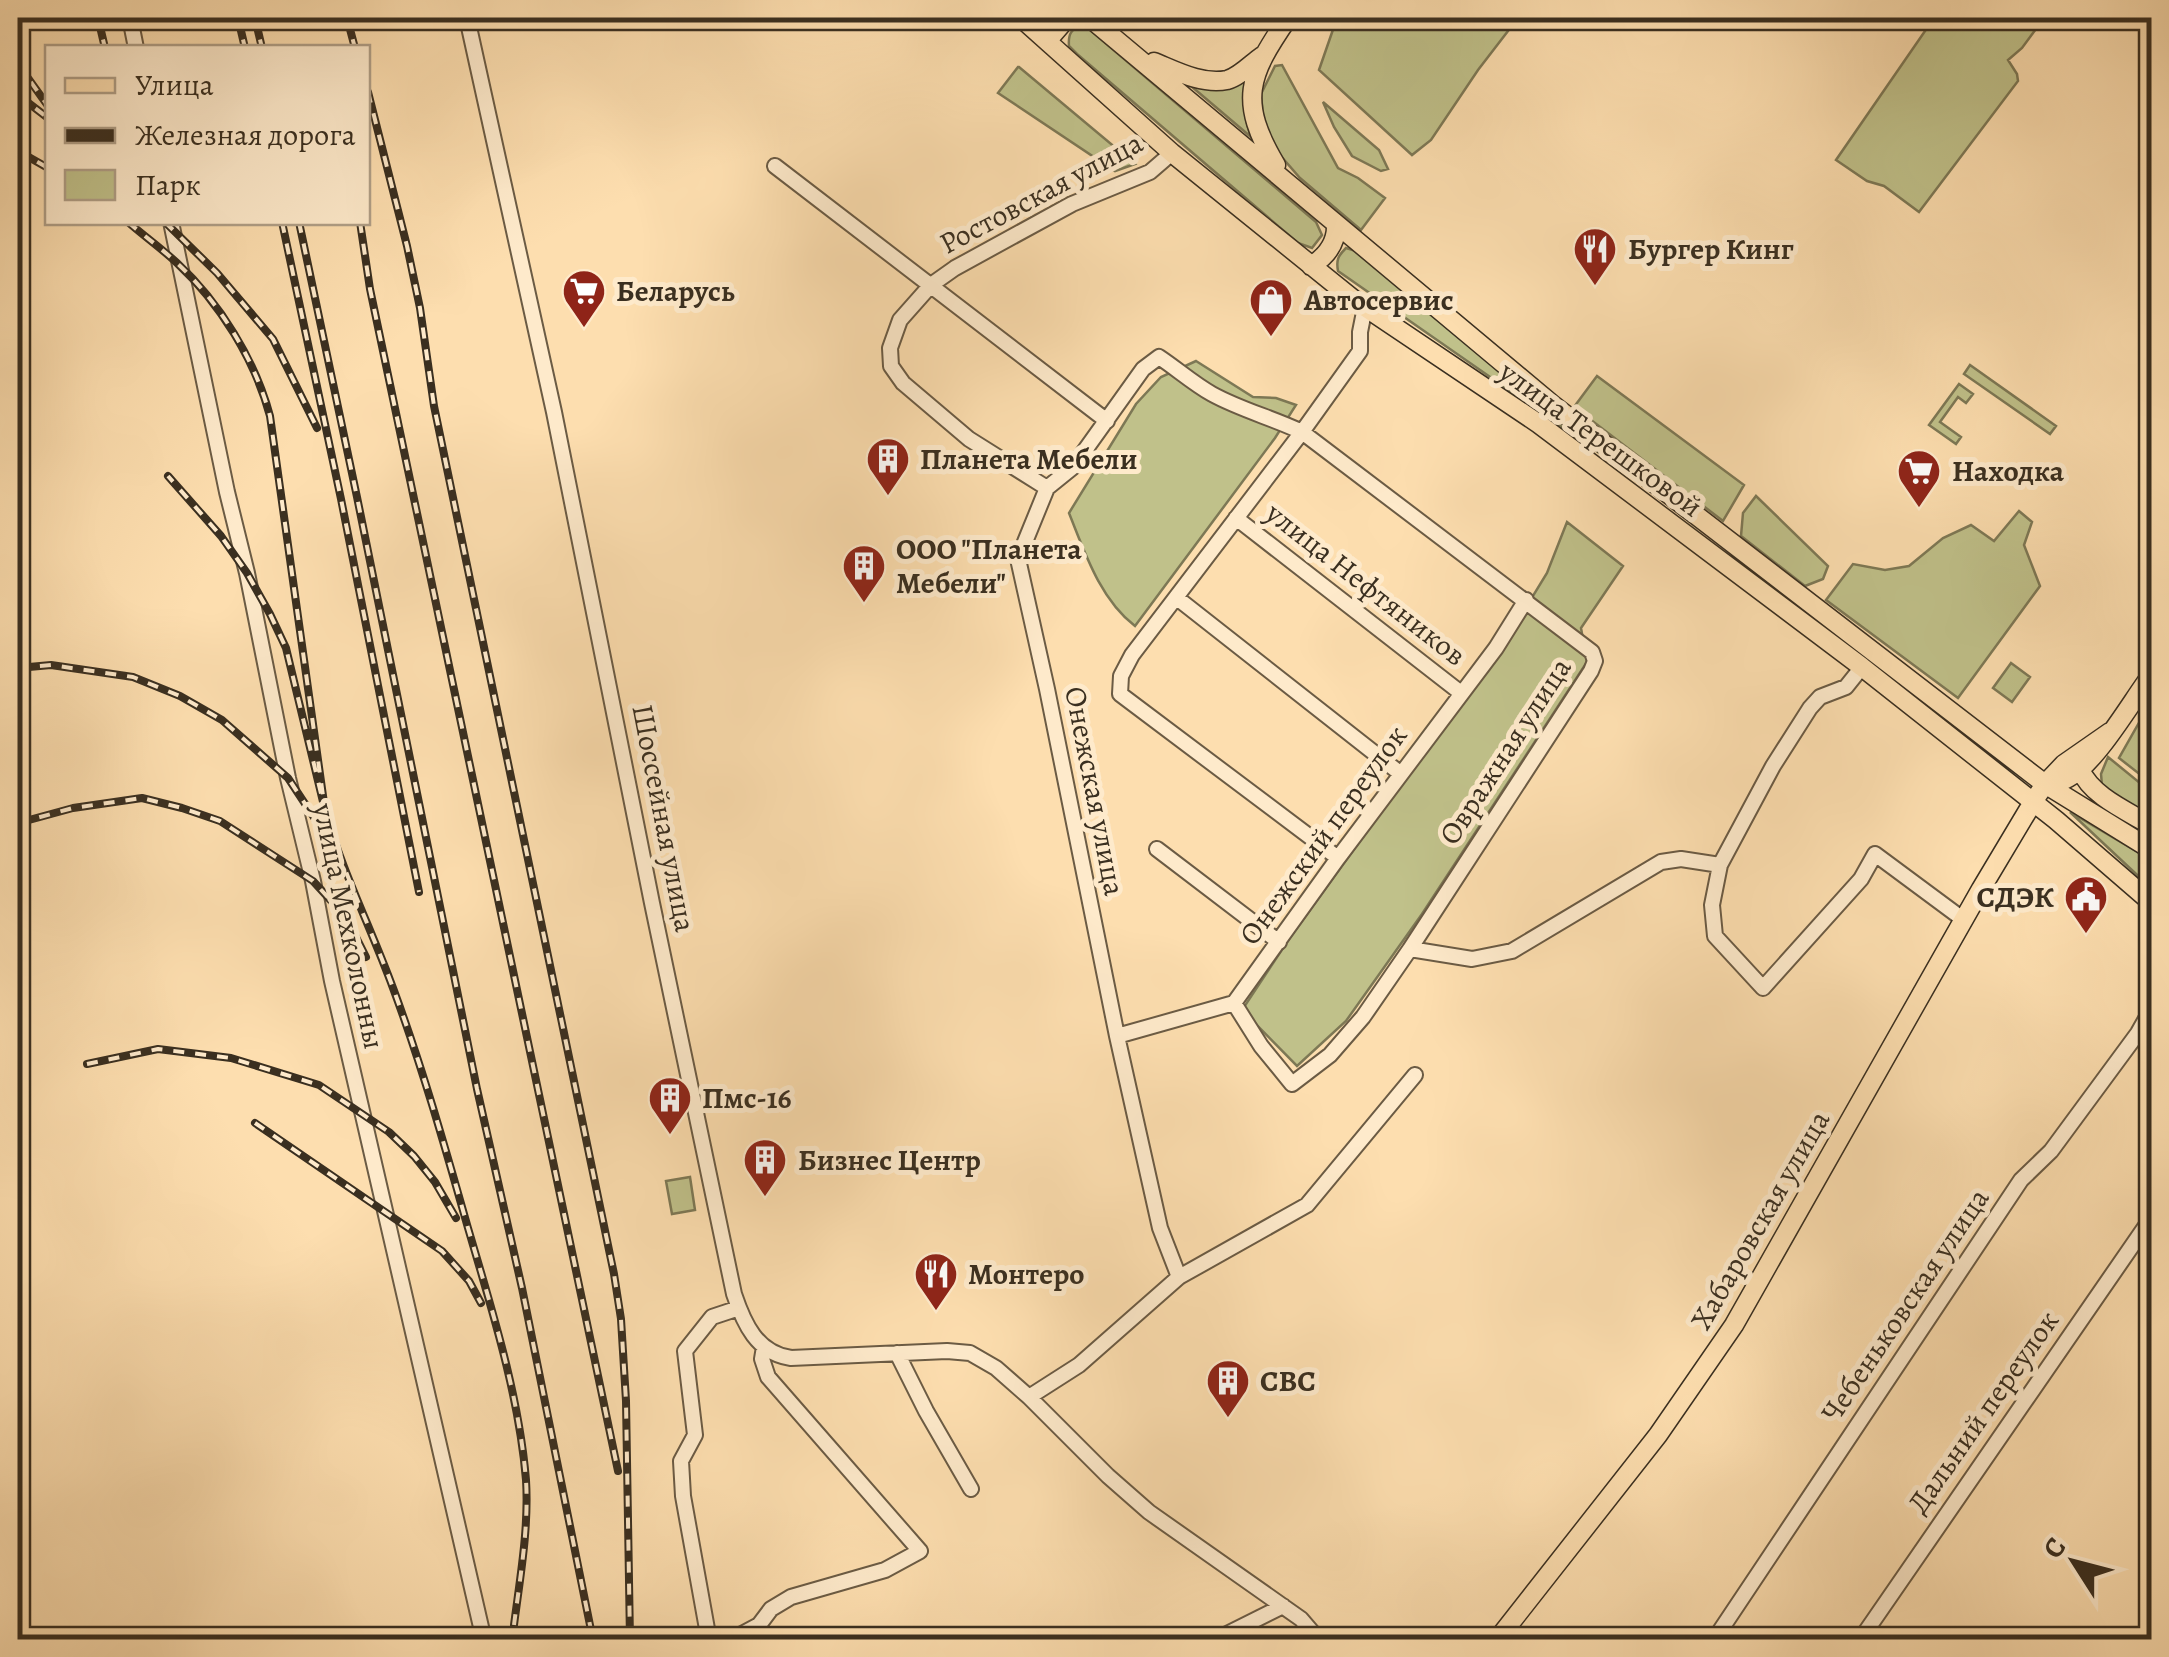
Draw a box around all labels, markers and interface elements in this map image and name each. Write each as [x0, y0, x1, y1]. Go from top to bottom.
legend [45, 45, 370, 225]
text: Улица [135, 65, 214, 105]
text: Железная дорога [135, 115, 356, 155]
street label: Ростовская улица [932, 122, 1150, 263]
text: Парк [135, 165, 201, 205]
restaurant icon: Бургер Кинг [1572, 226, 1618, 287]
place label: Бургер Кинг [1628, 229, 1794, 269]
supermarket icon: Беларусь [561, 268, 607, 329]
place label: Беларусь [616, 271, 735, 311]
shop icon: Автосервис [1248, 277, 1294, 338]
place label: Автосервис [1303, 280, 1454, 320]
street label: улица Терешковой [1491, 351, 1711, 526]
building icon: Планета Мебели [865, 436, 911, 497]
place label: Планета Мебели [920, 439, 1138, 479]
supermarket icon: Находка [1896, 448, 1942, 509]
place label: Находка [1952, 451, 2065, 491]
street label: улица Нефтяников [1257, 493, 1474, 675]
place label: ООО "Планета Мебели" [896, 529, 1083, 603]
building icon: ООО "Планета Мебели" [841, 543, 887, 604]
street label: Овражная улица [1430, 650, 1581, 852]
street label: Онежская улица [1055, 683, 1135, 899]
street label: Шоссейная улица [622, 701, 706, 935]
street label: Онежский переулок [1230, 717, 1416, 953]
street label: улица Мехколонны [303, 798, 395, 1053]
public building icon: СДЭК [2063, 874, 2109, 935]
place label: СДЭК [1977, 877, 2054, 917]
building icon: Пмс-16 [647, 1075, 693, 1136]
place label: Пмс-16 [702, 1078, 792, 1118]
street label: Хабаровская улица [1681, 1103, 1839, 1337]
building icon: Бизнес Центр [742, 1137, 788, 1198]
place label: Бизнес Центр [798, 1140, 981, 1180]
street label: Чебеньковская улица [1812, 1180, 1998, 1430]
restaurant icon: Монтеро [913, 1251, 959, 1312]
place label: Монтеро [968, 1254, 1084, 1294]
street label: Дальний переулок [1898, 1303, 2068, 1521]
building icon: СВС [1205, 1358, 1251, 1419]
place label: СВС [1260, 1361, 1316, 1401]
north arrow [2024, 1512, 2124, 1612]
text: С [2034, 1530, 2075, 1566]

